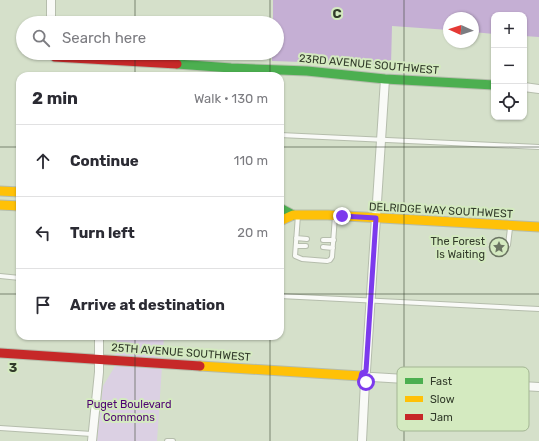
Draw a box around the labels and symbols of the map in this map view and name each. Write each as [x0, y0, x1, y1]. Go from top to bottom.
text: C [332, 6, 342, 21]
north arrow [443, 12, 479, 48]
street label: 23RD AVENUE SOUTHWEST [298, 52, 440, 77]
street label: DELRIDGE WAY SOUTHWEST [369, 200, 514, 221]
route end [333, 207, 351, 225]
place label: The Forest Is Waiting [431, 235, 486, 261]
place icon: The Forest Is Waiting [488, 236, 510, 258]
street label: 25TH AVENUE SOUTHWEST [111, 341, 252, 364]
text: 3 [9, 360, 18, 375]
legend [397, 367, 529, 431]
route start [357, 373, 375, 391]
text: Fast [430, 375, 453, 388]
text: Slow [430, 393, 455, 406]
park label: Puget Boulevard Commons [87, 398, 171, 424]
text: Jam [430, 411, 453, 424]

